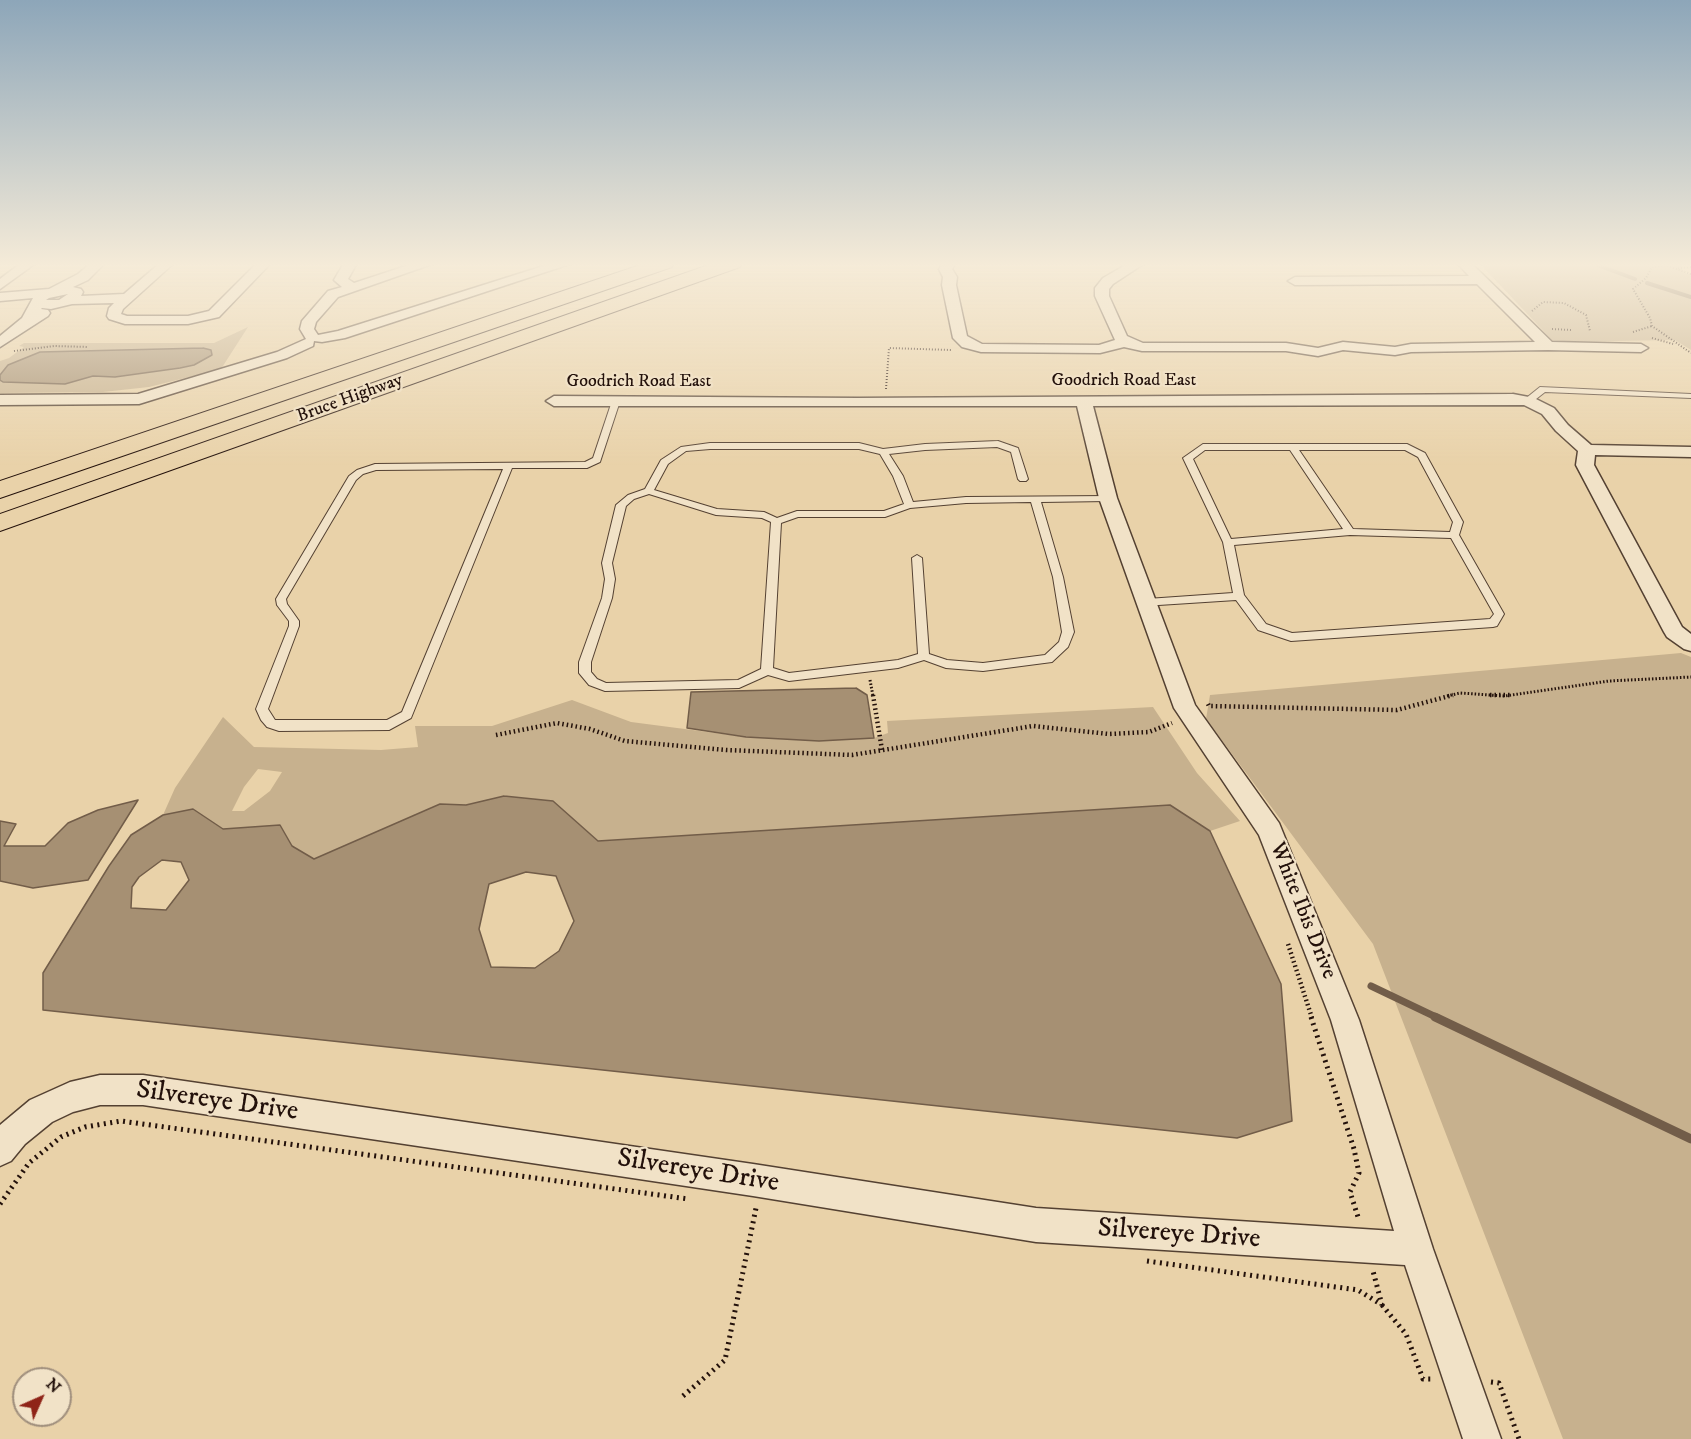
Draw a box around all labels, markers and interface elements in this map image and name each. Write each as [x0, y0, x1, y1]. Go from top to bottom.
street label: Bruce Highway [294, 370, 406, 428]
street label: Goodrich Road East [1052, 370, 1196, 392]
street label: Goodrich Road East [567, 371, 711, 393]
street label: White Ibis Drive [1263, 839, 1341, 983]
street label: Silvereye Drive [134, 1075, 300, 1129]
street label: Silvereye Drive [615, 1143, 781, 1201]
street label: Silvereye Drive [1097, 1213, 1261, 1257]
north arrow [12, 1367, 72, 1427]
text: N [42, 1374, 65, 1397]

